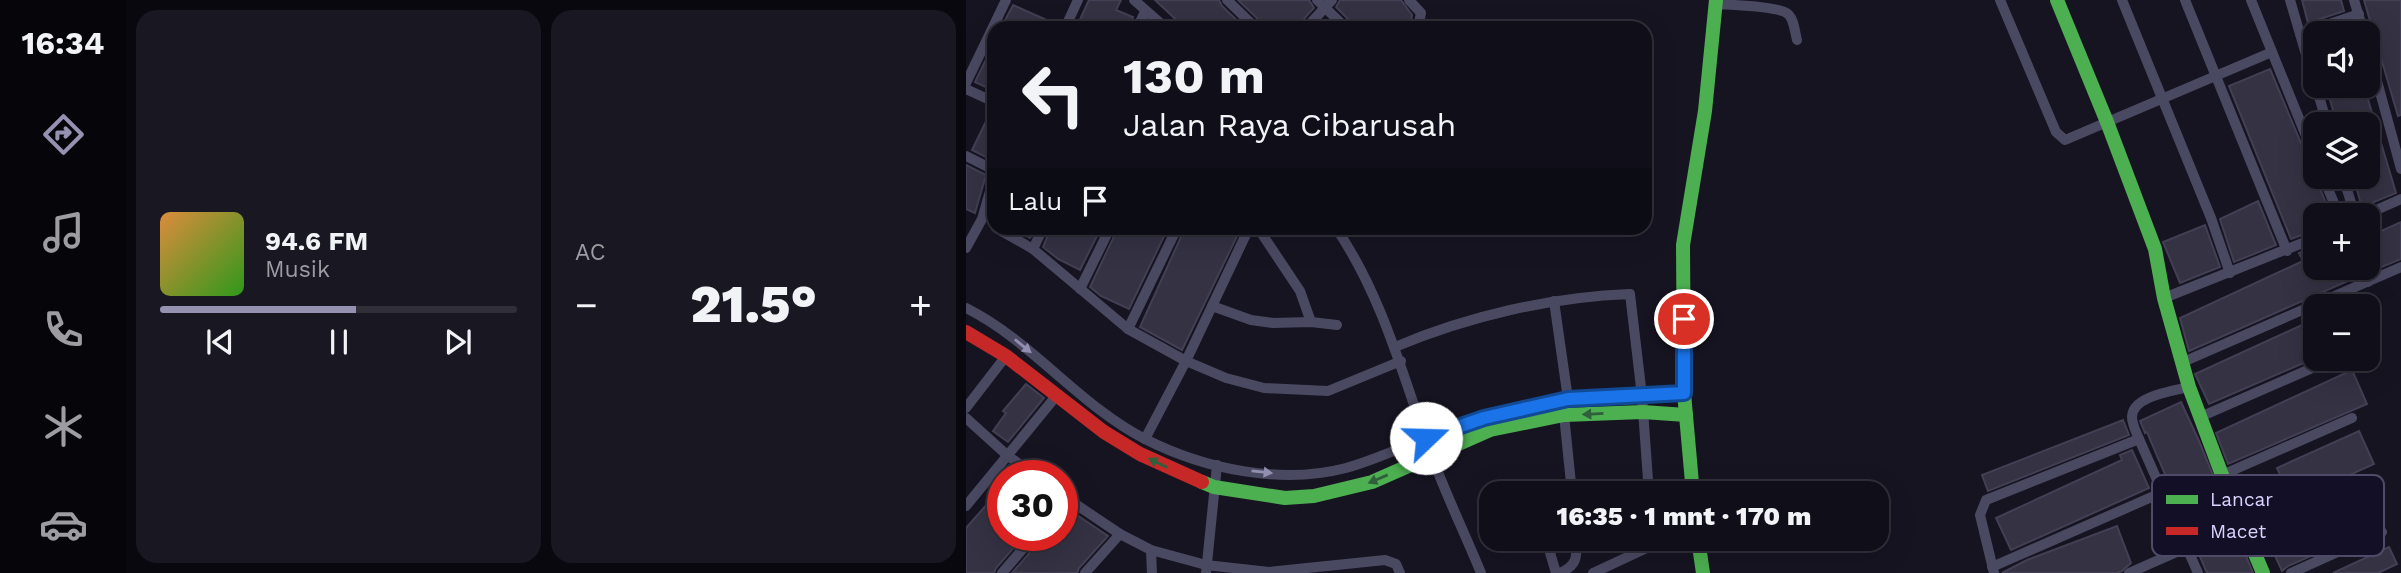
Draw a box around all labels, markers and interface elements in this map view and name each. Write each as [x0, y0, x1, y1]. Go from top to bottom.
map controls [2303, 21, 2380, 371]
button: sound [2303, 21, 2380, 98]
text: 16:34 [22, 24, 104, 62]
text: 130 m [1123, 47, 1265, 105]
icon: left [1008, 49, 1099, 140]
text: Jalan Raya Cibarusah [1123, 106, 1456, 144]
icon: directions [39, 110, 88, 159]
button: layers [2303, 112, 2380, 189]
icon: arrive [1076, 182, 1114, 220]
text: Lalu [1008, 186, 1062, 216]
button: + [2303, 203, 2380, 280]
icon: music [39, 208, 88, 257]
text: 94.6 FM [265, 226, 368, 256]
text: AC [575, 239, 605, 266]
text: Musik [265, 256, 330, 283]
text: 21.5° [690, 274, 817, 335]
text: − [575, 283, 598, 327]
text: + [909, 283, 932, 327]
pin [1654, 289, 1714, 349]
button: − [2303, 294, 2380, 371]
icon: arrive [1665, 300, 1703, 338]
icon: phone [39, 305, 88, 354]
icon: previous [201, 323, 239, 361]
icon: pause [320, 323, 358, 361]
icon: next [439, 323, 477, 361]
one-way arrow [1013, 338, 1031, 353]
position arrow [1389, 401, 1463, 475]
icon: climate [39, 402, 88, 451]
one-way arrow [1582, 409, 1604, 420]
one-way arrow [1148, 457, 1168, 469]
speed limit sign: 30 [987, 460, 1078, 551]
one-way arrow [1251, 467, 1273, 478]
one-way arrow [1367, 474, 1388, 485]
legend [2152, 475, 2384, 556]
text: Lancar [2210, 488, 2273, 511]
icon: car [39, 500, 88, 549]
text: 16:35 · 1 mnt · 170 m [1557, 501, 1811, 531]
text: Macet [2210, 520, 2266, 543]

